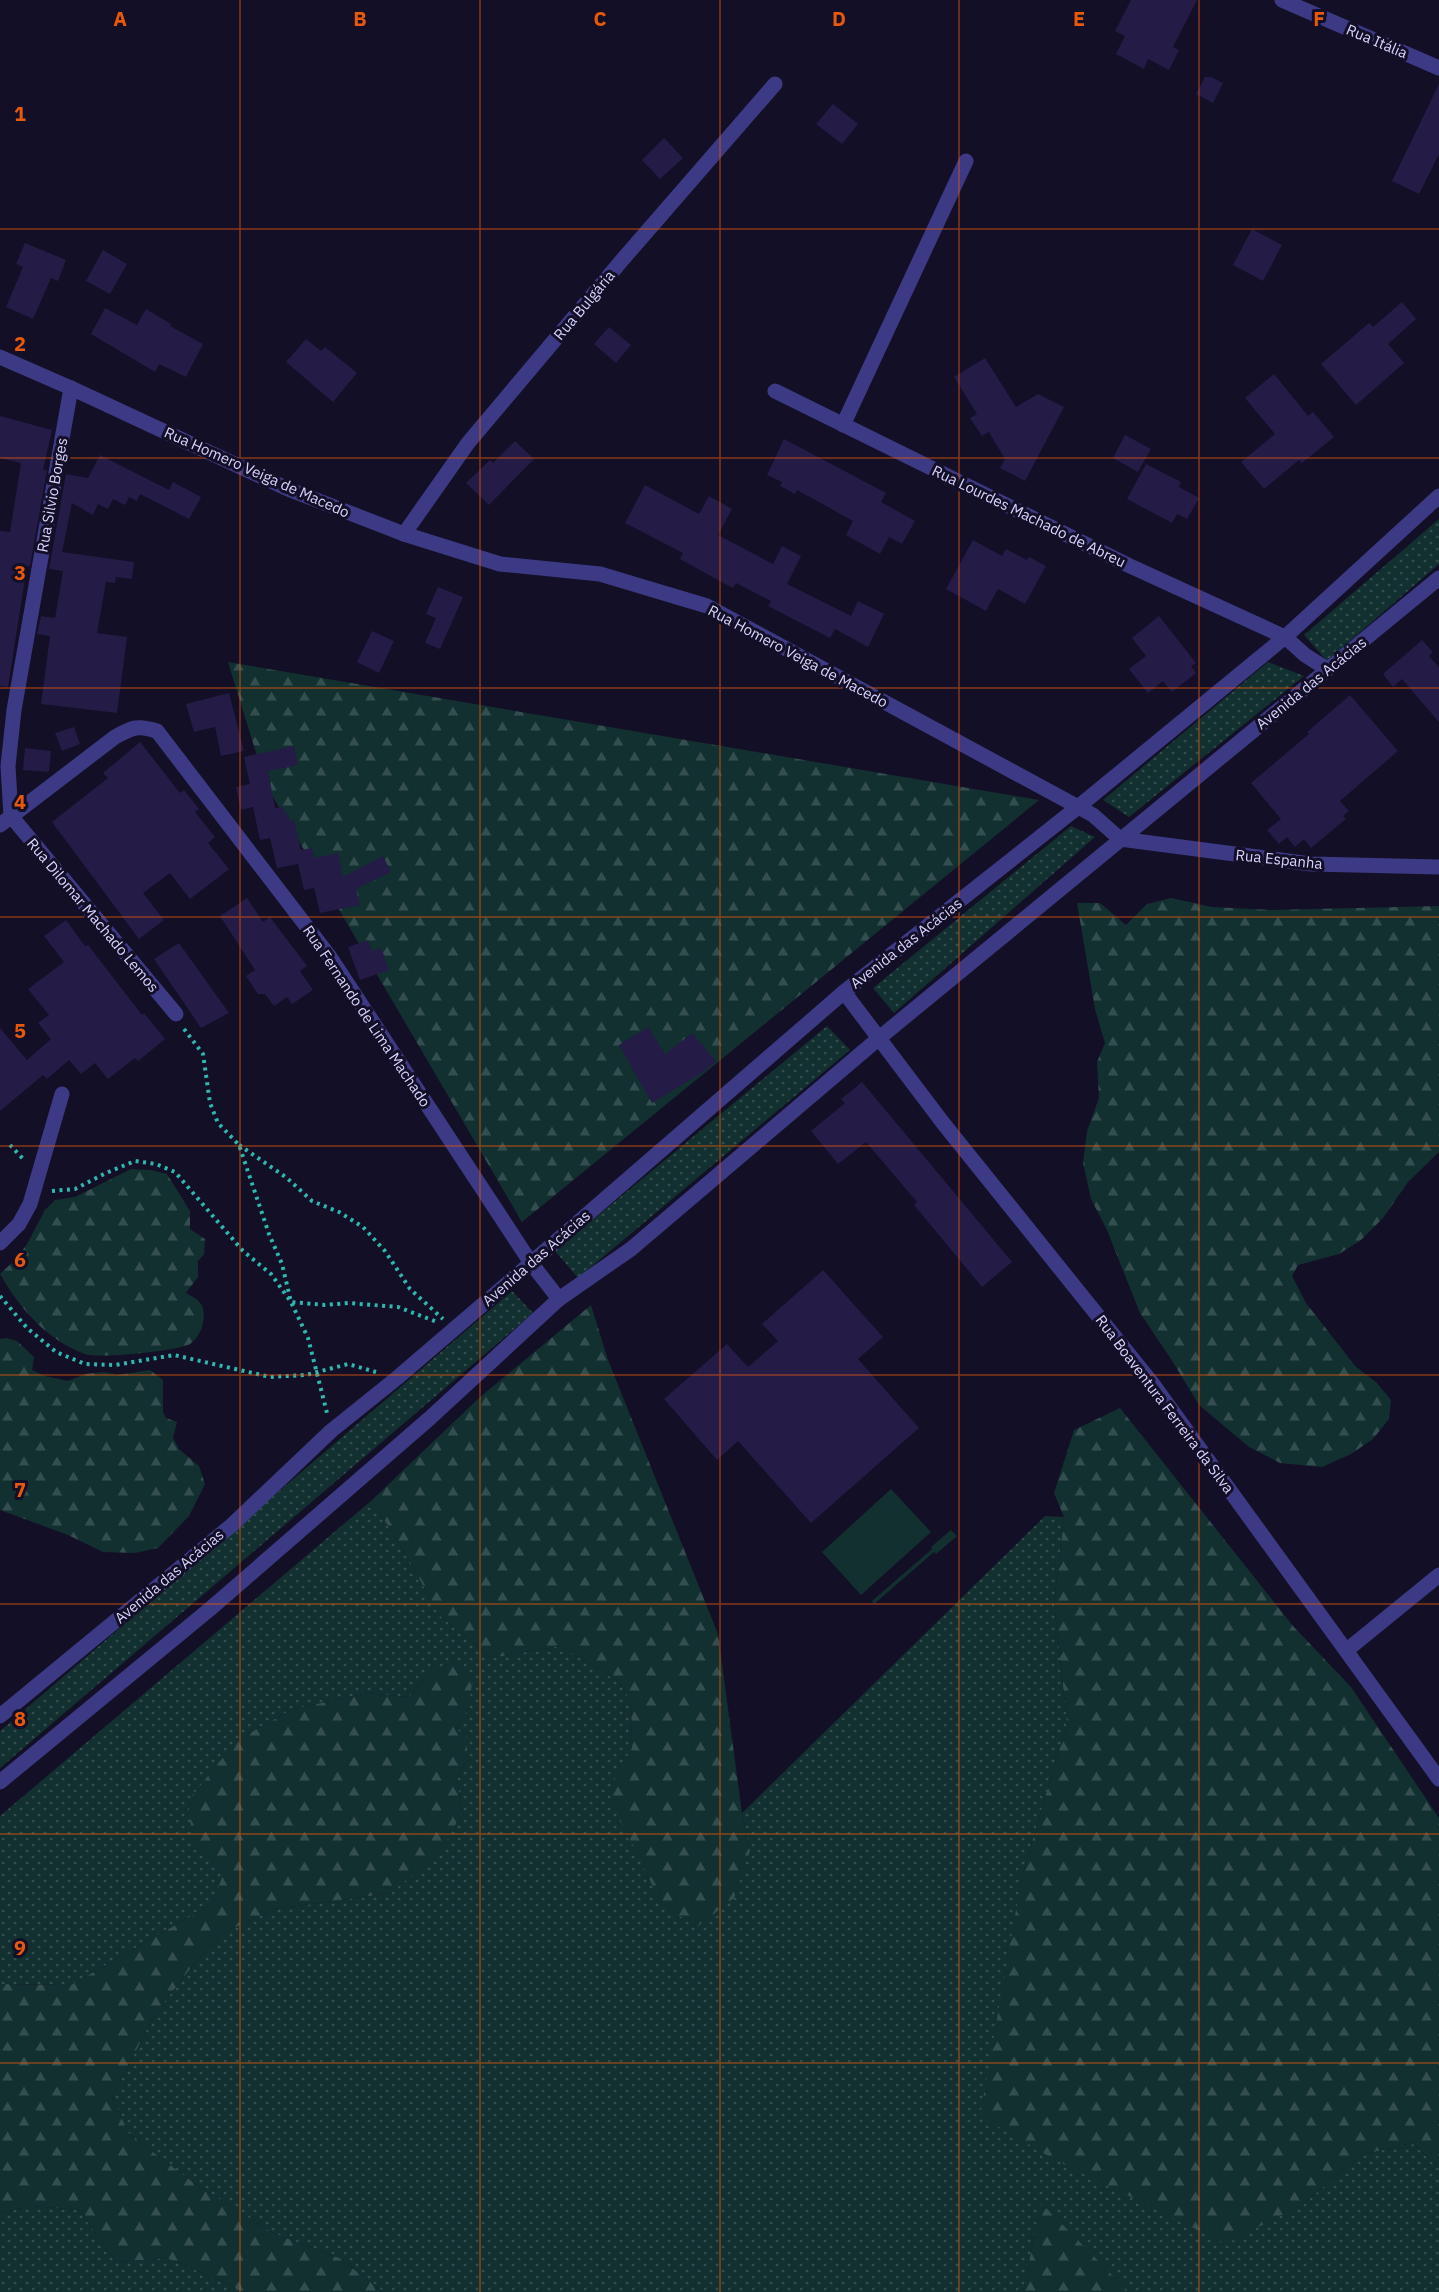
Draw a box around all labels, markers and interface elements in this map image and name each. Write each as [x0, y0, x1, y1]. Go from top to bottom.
text: A [113, 5, 127, 32]
text: B [353, 5, 367, 32]
text: C [593, 5, 607, 32]
text: D [832, 5, 846, 32]
text: E [1073, 5, 1085, 32]
text: F [1313, 5, 1325, 32]
street label: Rua Itália [1343, 20, 1411, 62]
text: 1 [14, 100, 26, 127]
street label: Rua Bulgária [549, 266, 619, 344]
text: 2 [14, 330, 26, 357]
street label: Rua Homero Veiga de Macedo [161, 422, 353, 522]
street label: Rua Silvio Borges [33, 436, 71, 554]
street label: Rua Lourdes Machado de Abreu [929, 461, 1129, 571]
text: 3 [14, 559, 26, 586]
street label: Rua Homero Veiga de Macedo [705, 600, 891, 712]
street label: Avenida das Acácias [1252, 633, 1370, 733]
text: 4 [14, 788, 26, 815]
street label: Rua Dilomar Machado Lemos [23, 834, 163, 996]
street label: Rua Espanha [1235, 845, 1323, 873]
street label: Avenida das Acácias [846, 893, 966, 993]
street label: Rua Fernando de Lima Machado [299, 922, 435, 1110]
text: 5 [14, 1017, 26, 1044]
street label: Avenida das Acácias [478, 1206, 594, 1310]
text: 6 [14, 1246, 26, 1273]
street label: Rua Boaventura Ferreira da Silva [1092, 1311, 1238, 1497]
text: 7 [14, 1476, 26, 1503]
street label: Avenida das Acácias [111, 1525, 227, 1627]
text: 8 [14, 1705, 26, 1732]
text: 9 [14, 1934, 26, 1961]

